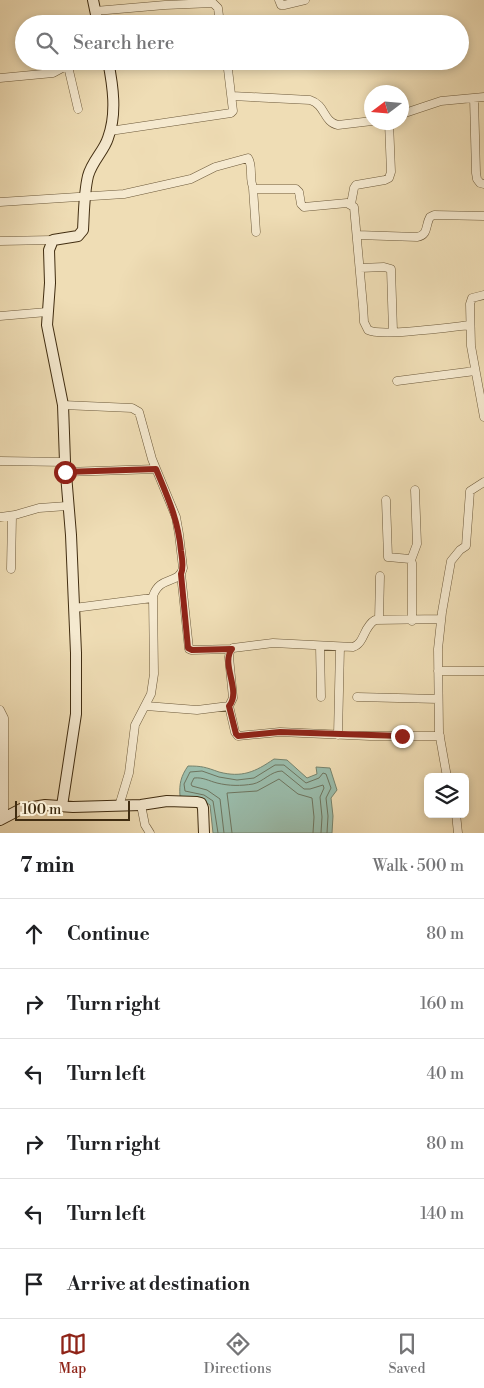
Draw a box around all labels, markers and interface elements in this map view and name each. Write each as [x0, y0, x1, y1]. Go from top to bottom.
search box [15, 15, 469, 70]
icon: search [33, 29, 61, 57]
text: Search here [73, 31, 174, 55]
north arrow [364, 85, 409, 130]
route start [54, 461, 77, 484]
route end [391, 725, 414, 748]
map controls [424, 773, 469, 818]
button: layers [424, 773, 469, 818]
scale bar [15, 798, 130, 821]
text: 100 m [22, 801, 61, 819]
text: 7 min [20, 853, 74, 879]
text: Walk · 500 m [373, 856, 464, 876]
icon: ahead [20, 920, 48, 948]
text: Continue [67, 922, 150, 946]
text: 80 m [426, 924, 464, 944]
icon: right [20, 990, 48, 1018]
text: Turn right [67, 992, 160, 1016]
text: 160 m [420, 994, 464, 1014]
icon: left [20, 1060, 48, 1088]
text: Turn left [67, 1062, 146, 1086]
text: 40 m [427, 1064, 464, 1084]
icon: right [20, 1130, 48, 1158]
text: Turn right [67, 1132, 160, 1156]
text: 80 m [426, 1134, 464, 1154]
icon: left [20, 1200, 48, 1228]
text: Turn left [67, 1202, 146, 1226]
text: 140 m [420, 1204, 464, 1224]
icon: arrive [20, 1270, 48, 1298]
text: Arrive at destination [67, 1272, 250, 1296]
tab: Map [59, 1330, 87, 1378]
tab: Directions [204, 1330, 271, 1378]
tab: Saved [389, 1330, 425, 1378]

